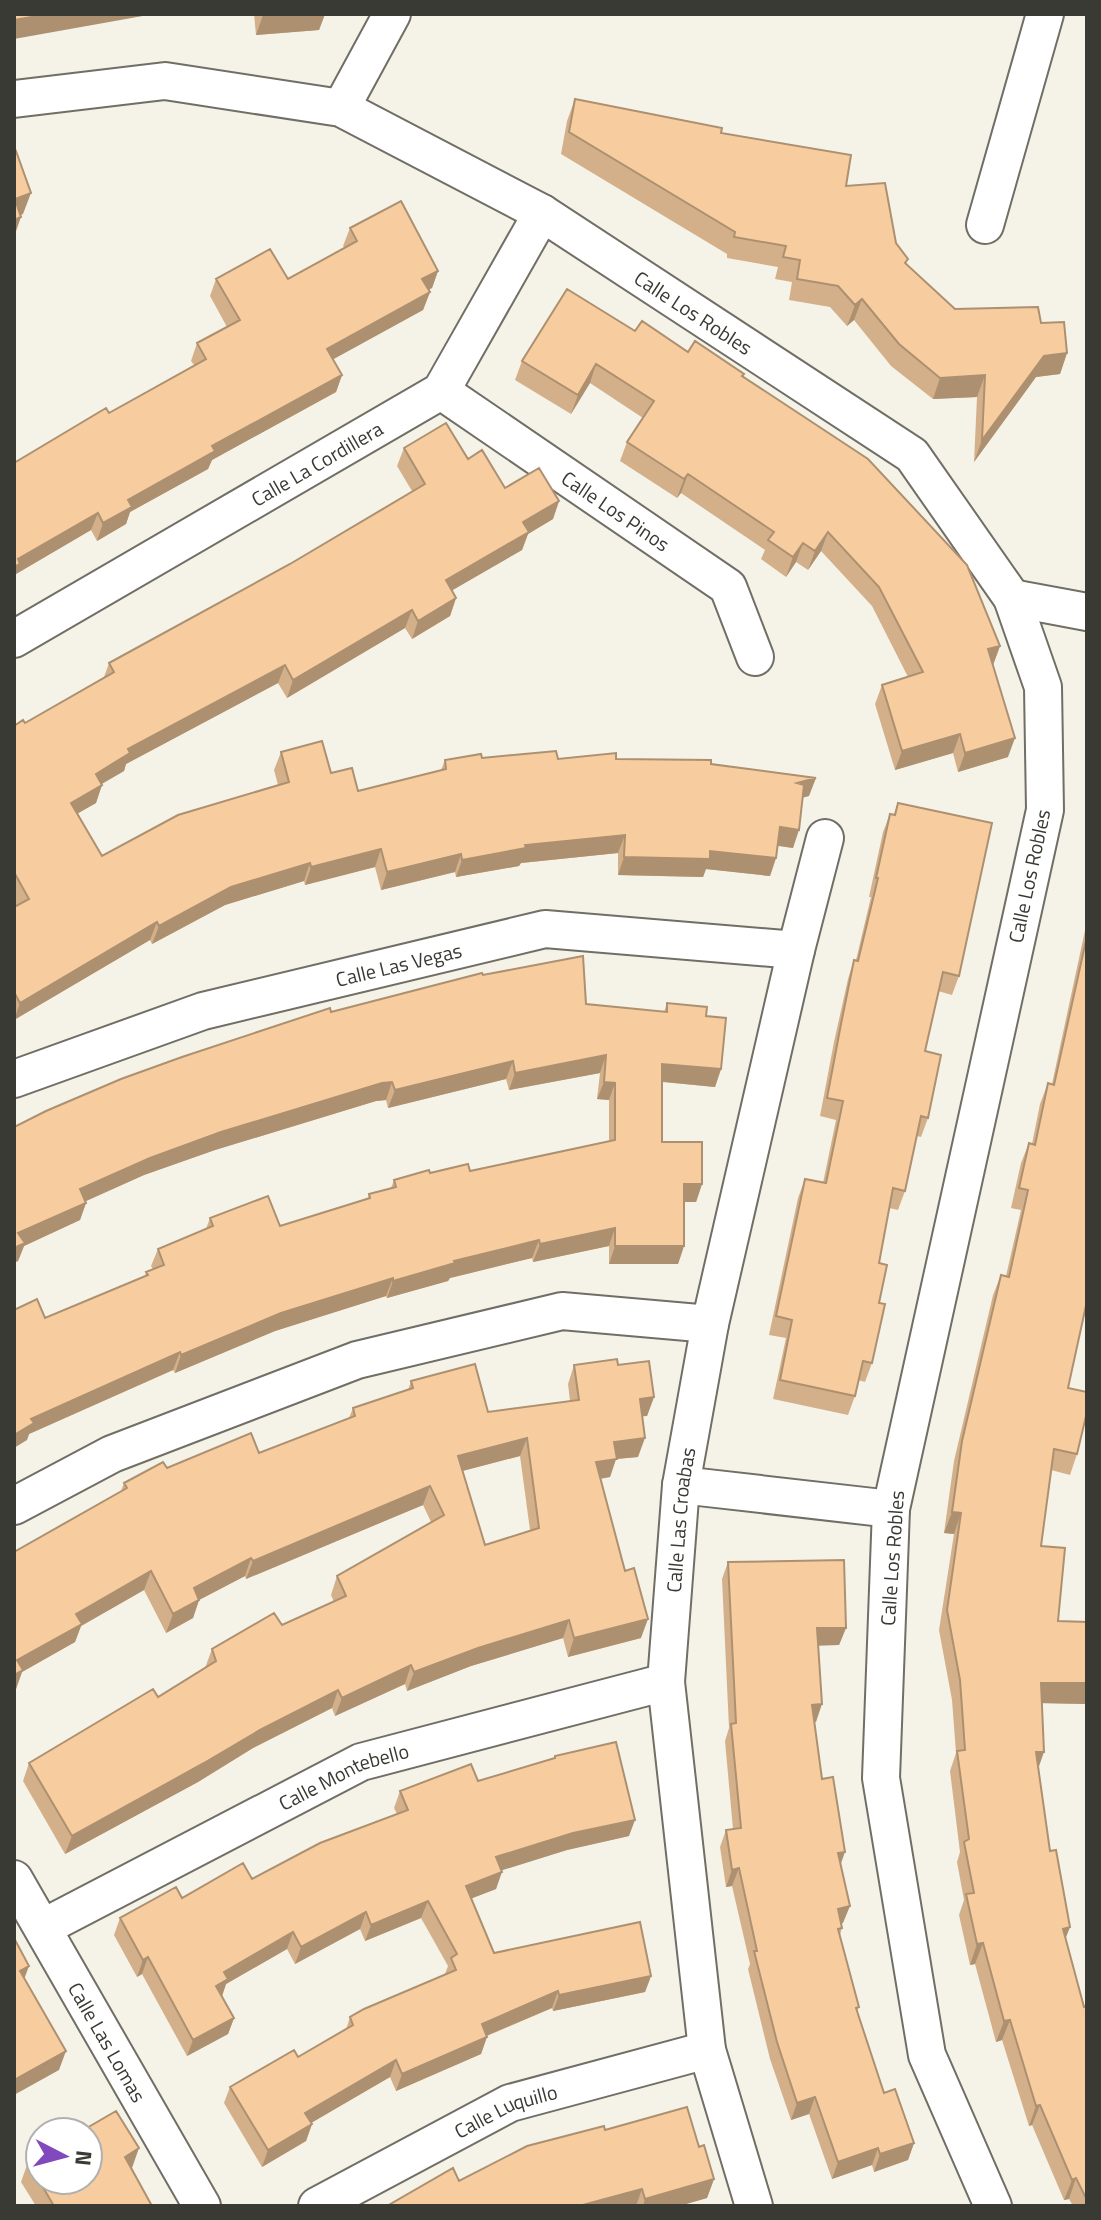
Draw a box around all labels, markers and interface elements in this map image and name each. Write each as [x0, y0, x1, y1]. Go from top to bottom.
street label: Calle Los Robles [628, 262, 759, 362]
street label: Calle La Cordillera [245, 413, 388, 514]
street label: Calle Los Pinos [556, 462, 677, 559]
street label: Calle Los Robles [1000, 806, 1058, 946]
street label: Calle Las Vegas [332, 934, 465, 994]
street label: Calle Las Croabas [657, 1445, 703, 1594]
street label: Calle Los Robles [872, 1489, 912, 1627]
street label: Calle Montebello [273, 1735, 412, 1818]
street label: Calle Las Lomas [61, 1976, 155, 2108]
street label: Calle Luquillo [448, 2075, 561, 2146]
north arrow [24, 2116, 104, 2196]
text: N [66, 2149, 102, 2167]

